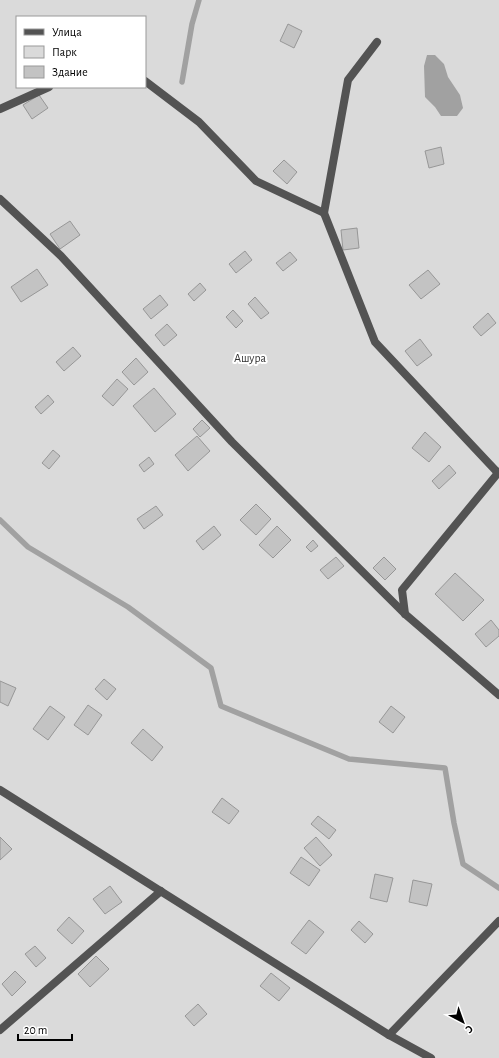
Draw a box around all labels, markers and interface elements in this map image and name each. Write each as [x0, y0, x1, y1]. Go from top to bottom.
legend [16, 16, 146, 88]
text: Улица [52, 26, 82, 38]
text: Парк [52, 46, 77, 58]
text: Здание [52, 66, 88, 78]
park label: Ашура [234, 352, 267, 365]
north arrow [443, 1002, 483, 1042]
scale bar [18, 1016, 72, 1042]
text: С [463, 1023, 475, 1035]
text: 20 m [24, 1024, 47, 1036]

